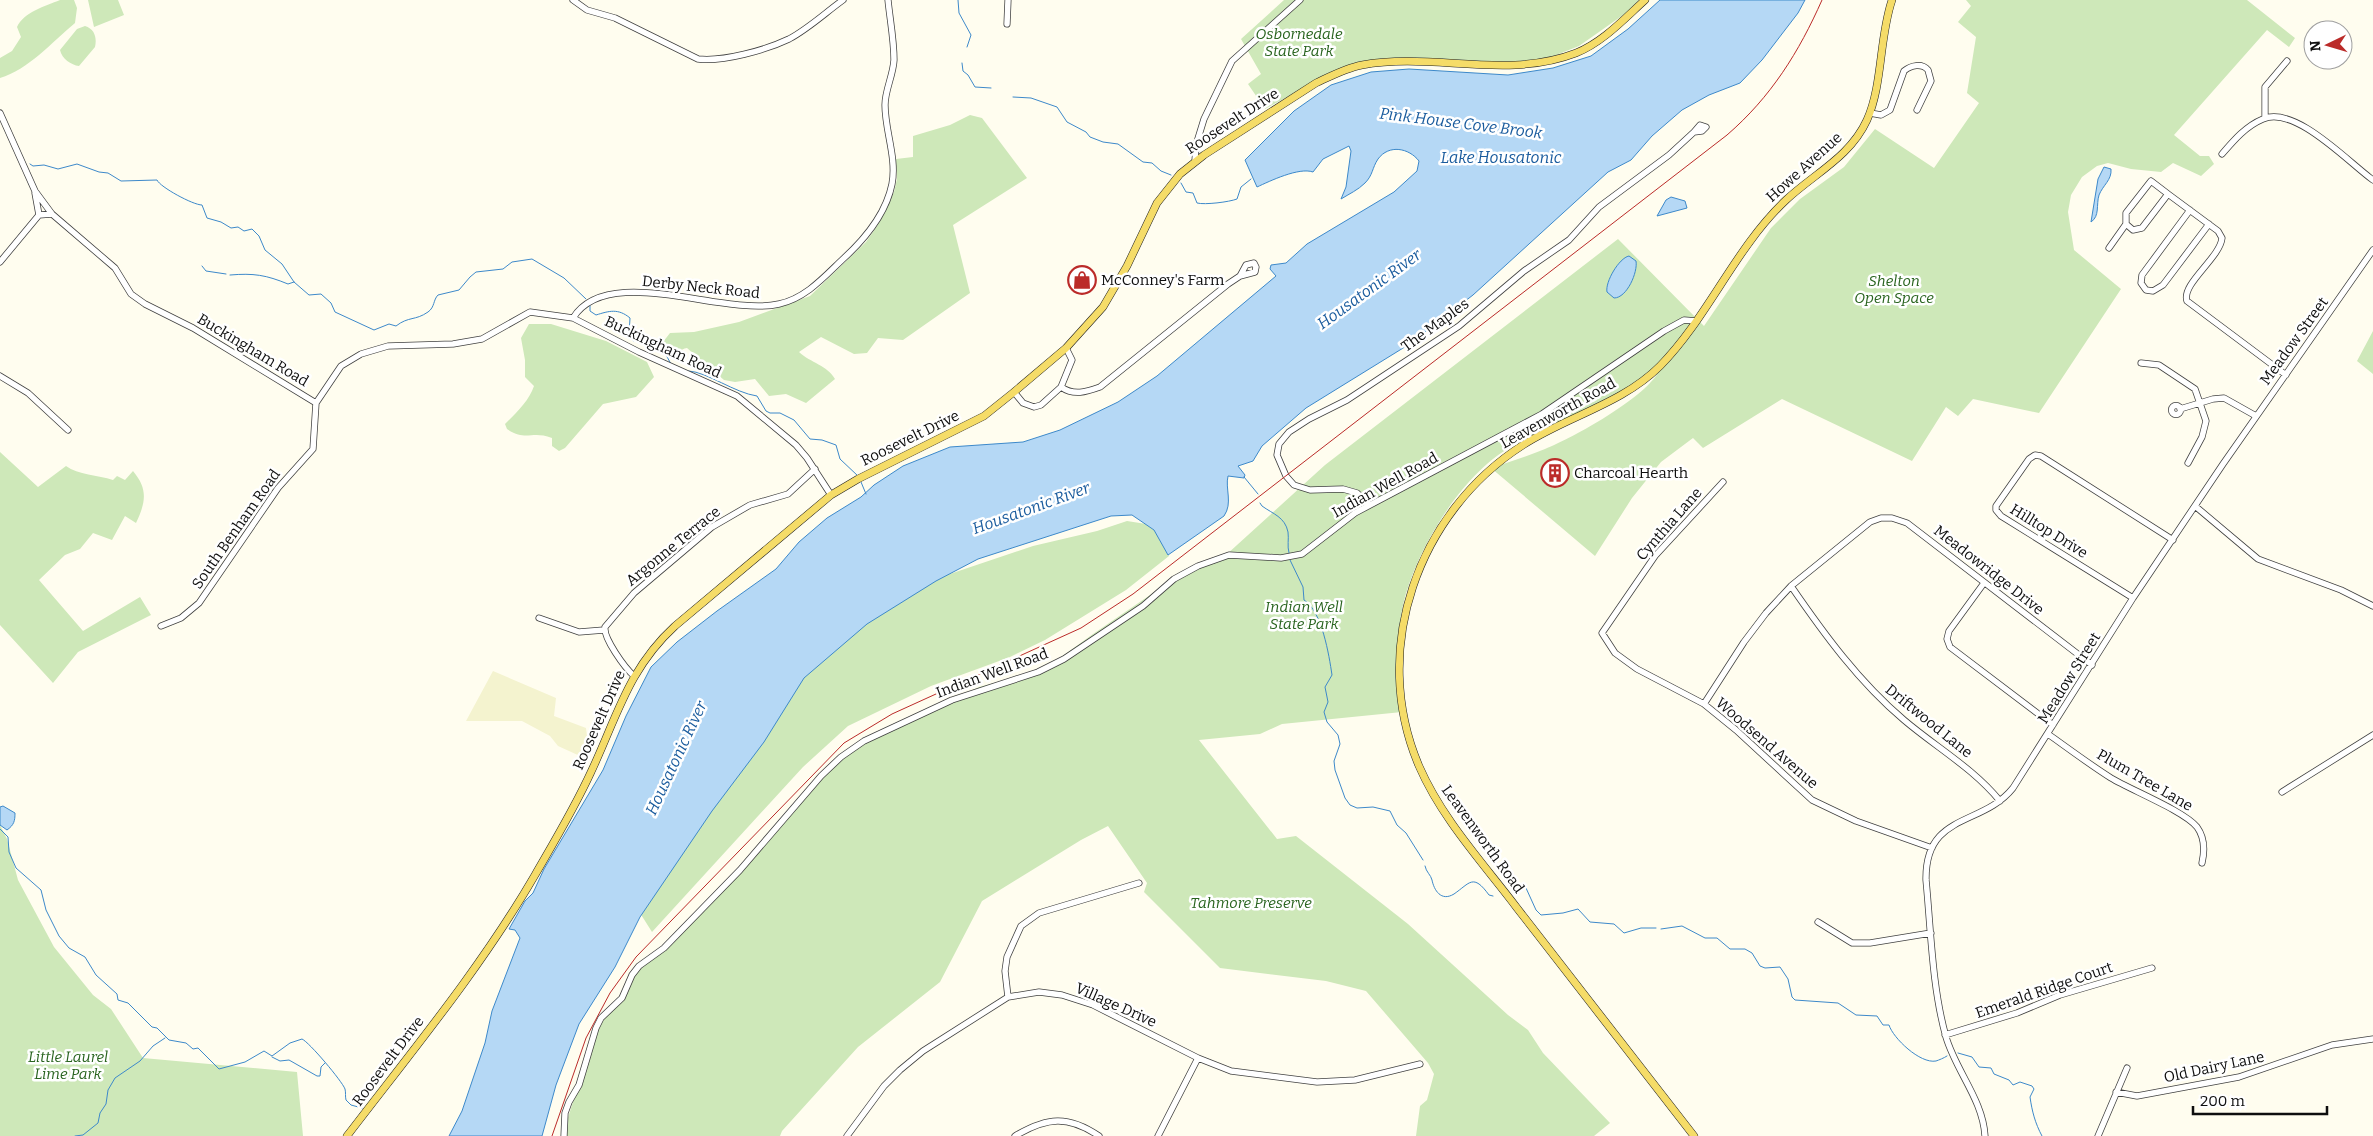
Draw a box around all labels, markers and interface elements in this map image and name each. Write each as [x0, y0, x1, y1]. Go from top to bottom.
north arrow [2303, 20, 2353, 70]
park label: Osbornedale State Park [1256, 25, 1343, 60]
text: N [2307, 40, 2324, 52]
street label: Roosevelt Drive [1182, 84, 1282, 158]
water label: Pink House Cove Brook [1378, 104, 1544, 142]
street label: Howe Avenue [1762, 128, 1846, 206]
water label: Lake Housatonic [1441, 148, 1562, 167]
water label: Housatonic River [1313, 244, 1426, 333]
shop icon: McConney's Farm [1067, 265, 1097, 295]
place label: McConney's Farm [1101, 271, 1225, 289]
street label: Derby Neck Road [641, 272, 761, 302]
park label: Shelton Open Space [1854, 272, 1934, 307]
street label: Meadow Street [2256, 293, 2332, 388]
street label: The Maples [1398, 294, 1472, 356]
street label: Buckingham Road [194, 310, 312, 390]
street label: Buckingham Road [602, 312, 724, 382]
street label: Leavenworth Road [1497, 374, 1619, 452]
street label: Roosevelt Drive [858, 406, 962, 470]
street label: Indian Well Road [1329, 448, 1441, 521]
building icon: Charcoal Hearth [1540, 458, 1570, 488]
place label: Charcoal Hearth [1574, 464, 1689, 482]
street label: South Benham Road [188, 466, 284, 592]
water label: Housatonic River [970, 477, 1094, 538]
street label: Cynthia Lane [1632, 484, 1706, 564]
street label: Hilltop Drive [2007, 500, 2091, 562]
street label: Argonne Terrace [622, 502, 724, 590]
street label: Meadowridge Drive [1930, 521, 2048, 619]
park label: Indian Well State Park [1265, 598, 1343, 633]
street label: Meadow Street [2034, 629, 2105, 727]
street label: Indian Well Road [933, 644, 1051, 702]
street label: Roosevelt Drive [569, 667, 629, 773]
street label: Driftwood Lane [1882, 680, 1976, 762]
street label: Woodsend Avenue [1712, 694, 1822, 792]
water label: Housatonic River [641, 697, 711, 818]
street label: Plum Tree Lane [2094, 745, 2196, 815]
street label: Leavenworth Road [1438, 782, 1528, 897]
park label: Tahmore Preserve [1190, 894, 1312, 912]
street label: Emerald Ridge Court [1973, 958, 2116, 1022]
street label: Village Drive [1073, 979, 1159, 1031]
street label: Roosevelt Drive [348, 1013, 428, 1109]
park label: Little Laurel Lime Park [28, 1048, 108, 1083]
street label: Old Dairy Lane [2162, 1048, 2266, 1086]
scale bar [2193, 1084, 2327, 1116]
text: 200 m [2200, 1092, 2245, 1110]

